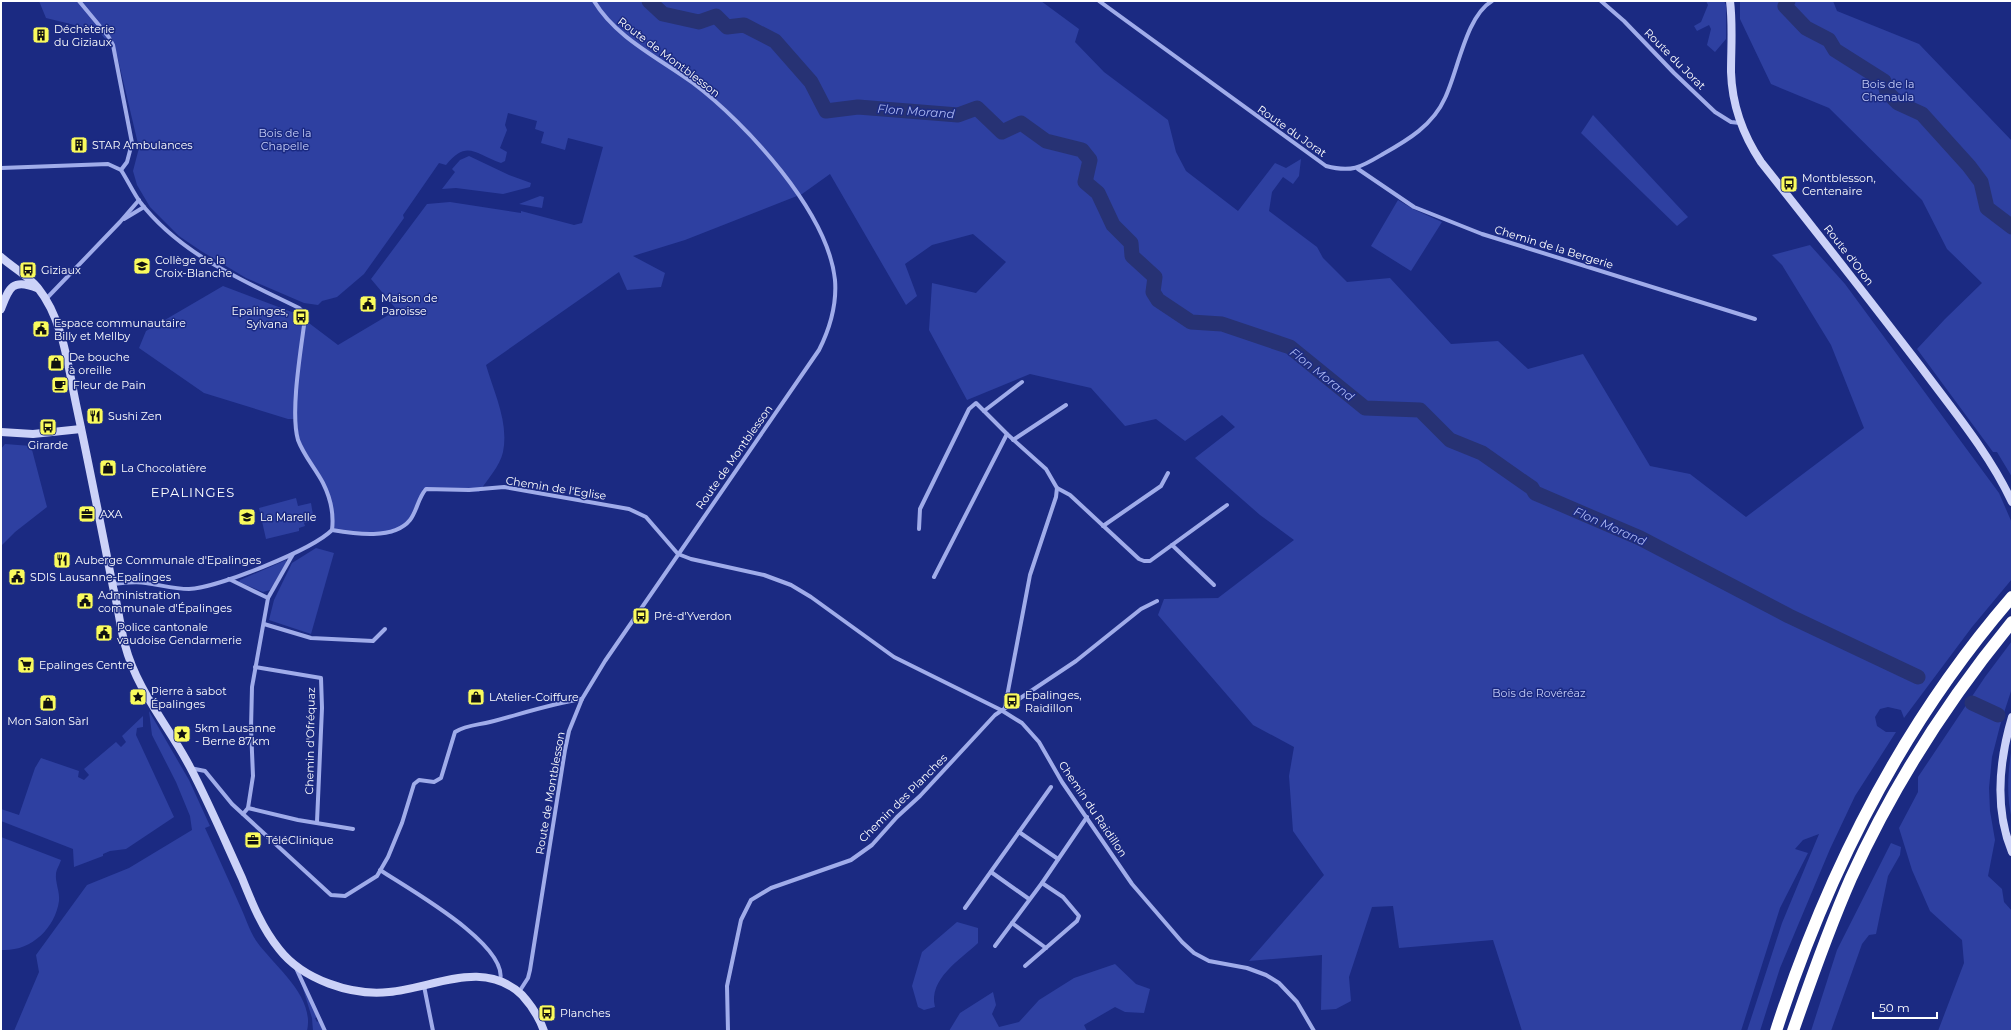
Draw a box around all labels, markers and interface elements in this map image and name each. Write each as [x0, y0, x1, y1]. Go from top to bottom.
street label: Route de Montblesson [615, 14, 723, 100]
place label: Déchèterie du Giziaux [54, 22, 115, 49]
building icon: Déchèterie du Giziaux [31, 25, 51, 45]
street label: Route du Jorat [1641, 25, 1709, 93]
park label: Bois de la Chenaula [1862, 77, 1914, 104]
water label: Flon Morand [877, 101, 956, 121]
street label: Route du Jorat [1255, 102, 1330, 160]
park label: Bois de la Chapelle [259, 126, 311, 153]
building icon: STAR Ambulances [69, 135, 89, 155]
place label: STAR Ambulances [92, 138, 193, 152]
place label: Montblesson, Centenaire [1802, 171, 1876, 198]
bus stop icon: Montblesson, Centenaire [1779, 174, 1799, 194]
street label: Chemin de la Bergerie [1493, 222, 1615, 272]
street label: Route d'Oron [1821, 222, 1877, 288]
place label: Collège de la Croix-Blanche [155, 253, 232, 280]
school or university icon: Collège de la Croix-Blanche [132, 256, 152, 276]
bus stop icon: Giziaux [18, 260, 38, 280]
place label: Giziaux [41, 263, 81, 277]
place label: Maison de Paroisse [381, 291, 438, 318]
public building icon: Maison de Paroisse [358, 294, 378, 314]
place label: Epalinges, Sylvana [231, 304, 288, 331]
bus stop icon: Epalinges, Sylvana [291, 307, 311, 327]
place label: Espace communautaire Billy et Mellby [54, 316, 186, 343]
public building icon: Espace communautaire Billy et Mellby [31, 319, 51, 339]
water label: Flon Morand [1287, 344, 1358, 404]
place label: De bouche à oreille [69, 350, 130, 377]
shop icon: De bouche à oreille [46, 353, 66, 373]
cafe icon: Fleur de Pain [50, 375, 70, 395]
place label: Fleur de Pain [73, 378, 146, 392]
street label: Route de Montblesson [693, 402, 775, 512]
restaurant icon: Sushi Zen [85, 406, 105, 426]
place label: Sushi Zen [108, 409, 162, 423]
bus stop icon: Girarde [38, 417, 58, 437]
place label: Girarde [28, 438, 68, 452]
shop icon: La Chocolatière [98, 458, 118, 478]
place label: La Chocolatière [121, 461, 207, 475]
street label: Chemin de l'Eglise [505, 473, 608, 503]
district label: EPALINGES [151, 484, 235, 500]
water label: Flon Morand [1571, 503, 1649, 549]
office icon: AXA [77, 504, 97, 524]
place label: AXA [100, 507, 122, 521]
school or university icon: La Marelle [237, 507, 257, 527]
place label: La Marelle [260, 510, 317, 524]
restaurant icon: Auberge Communale d'Epalinges [52, 550, 72, 570]
place label: Auberge Communale d'Epalinges [75, 553, 262, 567]
public building icon: SDIS Lausanne-Epalinges [7, 567, 27, 587]
place label: SDIS Lausanne-Epalinges [30, 570, 172, 584]
place label: Administration communale d'Épalinges [98, 588, 233, 615]
public building icon: Administration communale d'Épalinges [75, 591, 95, 611]
bus stop icon: Pré-d'Yverdon [631, 606, 651, 626]
place label: Pré-d'Yverdon [654, 609, 732, 623]
place label: Police cantonale vaudoise Gendarmerie [117, 620, 242, 647]
public building icon: Police cantonale vaudoise Gendarmerie [94, 623, 114, 643]
supermarket icon: Epalinges Centre [16, 655, 36, 675]
place label: Epalinges Centre [39, 658, 133, 672]
place label: Pierre à sabot Épalinges [151, 684, 227, 711]
park label: Bois de Rovéréaz [1492, 686, 1586, 700]
place icon: Pierre à sabot Épalinges [128, 687, 148, 707]
street label: Chemin d'Ofréquaz [302, 687, 318, 795]
shop icon: LAtelier-Coiffure [466, 687, 486, 707]
place label: Epalinges, Raidillon [1025, 688, 1082, 715]
place label: LAtelier-Coiffure [489, 690, 579, 704]
bus stop icon: Epalinges, Raidillon [1002, 691, 1022, 711]
shop icon: Mon Salon Sàrl [38, 693, 58, 713]
place label: Mon Salon Sàrl [7, 714, 89, 728]
place label: 5km Lausanne - Berne 87km [195, 721, 276, 748]
place icon: 5km Lausanne - Berne 87km [172, 724, 192, 744]
street label: Route de Montblesson [532, 731, 568, 855]
street label: Chemin des Planches [856, 750, 951, 845]
street label: Chemin du Raidillon [1056, 758, 1130, 860]
office icon: TéléClinique [243, 830, 263, 850]
place label: TéléClinique [266, 833, 334, 847]
scale bar [1873, 994, 1937, 1020]
text: 50 m [1879, 1000, 1910, 1015]
bus stop icon: Planches [537, 1003, 557, 1023]
place label: Planches [560, 1006, 611, 1020]

